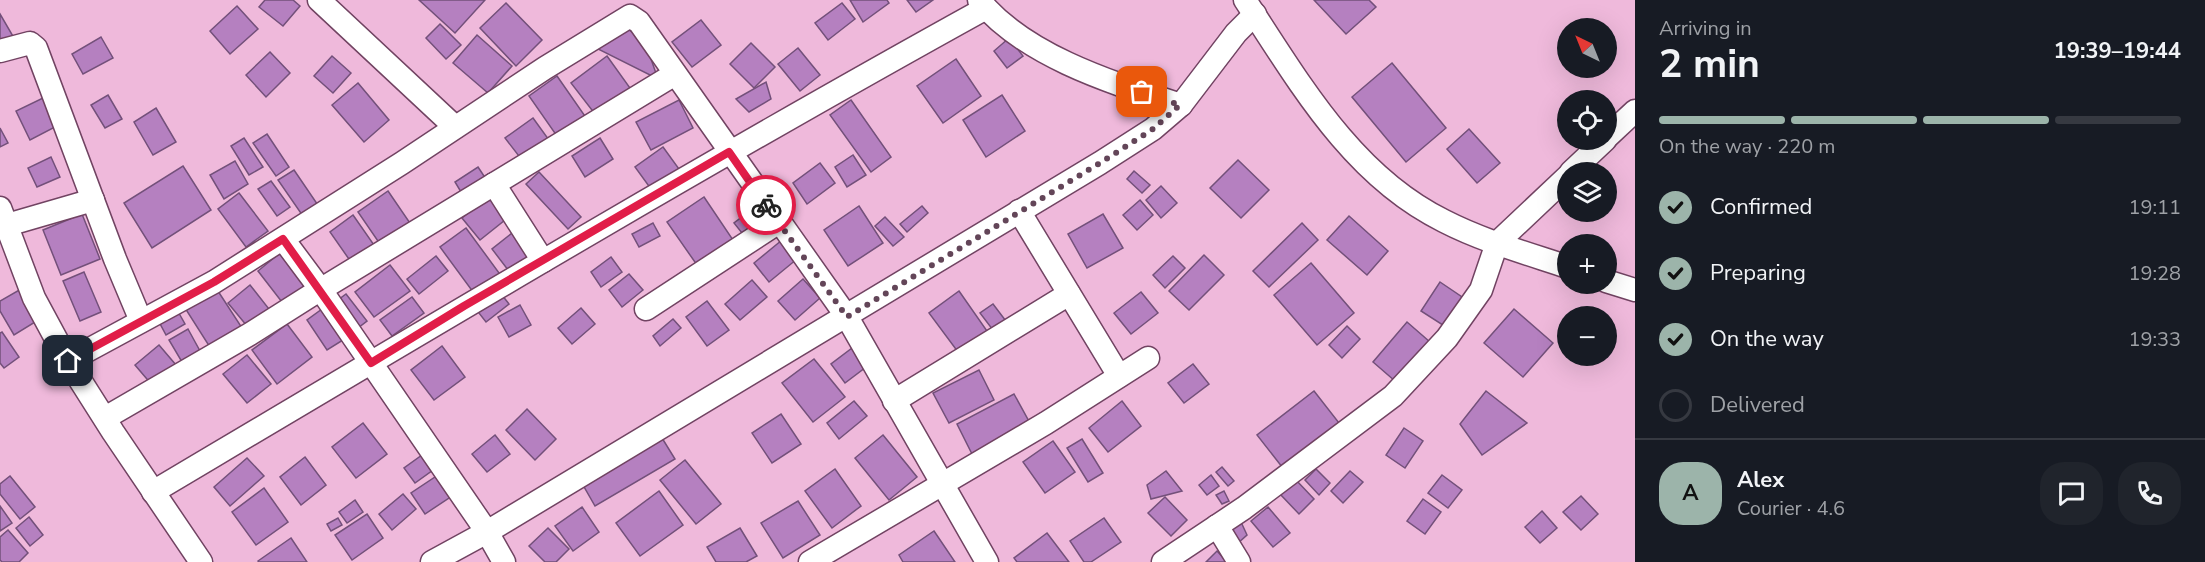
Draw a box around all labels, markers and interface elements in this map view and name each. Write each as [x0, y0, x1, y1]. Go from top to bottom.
text: Arriving in [1659, 15, 1752, 42]
north arrow [1557, 18, 1617, 78]
map controls [1557, 18, 1617, 366]
text: 19:39–19:44 [2053, 36, 2181, 66]
text: 2 min [1659, 38, 1760, 91]
pin [1116, 66, 1167, 117]
icon: bag [1125, 75, 1158, 108]
button: locate [1557, 90, 1617, 150]
text: On the way · 220 m [1659, 133, 1835, 160]
button: layers [1557, 162, 1617, 222]
courier [736, 175, 796, 235]
icon: bike [750, 189, 783, 222]
icon: check [1659, 191, 1692, 224]
text: Confirmed [1710, 192, 1812, 222]
text: 19:11 [2128, 194, 2181, 221]
button: + [1557, 234, 1617, 294]
icon: check [1659, 257, 1692, 290]
text: Preparing [1710, 258, 1806, 288]
text: 19:28 [2128, 260, 2181, 287]
button: − [1557, 306, 1617, 366]
icon: check [1659, 323, 1692, 356]
text: On the way [1710, 324, 1824, 354]
text: 19:33 [2128, 326, 2181, 353]
pin [42, 335, 93, 386]
icon: home [51, 344, 84, 377]
text: Delivered [1710, 390, 1805, 420]
button: chat [2040, 462, 2103, 525]
button: phone [2118, 462, 2181, 525]
text: Alex [1737, 465, 1784, 495]
text: A [1682, 478, 1699, 508]
text: Courier · 4.6 [1737, 495, 1845, 522]

